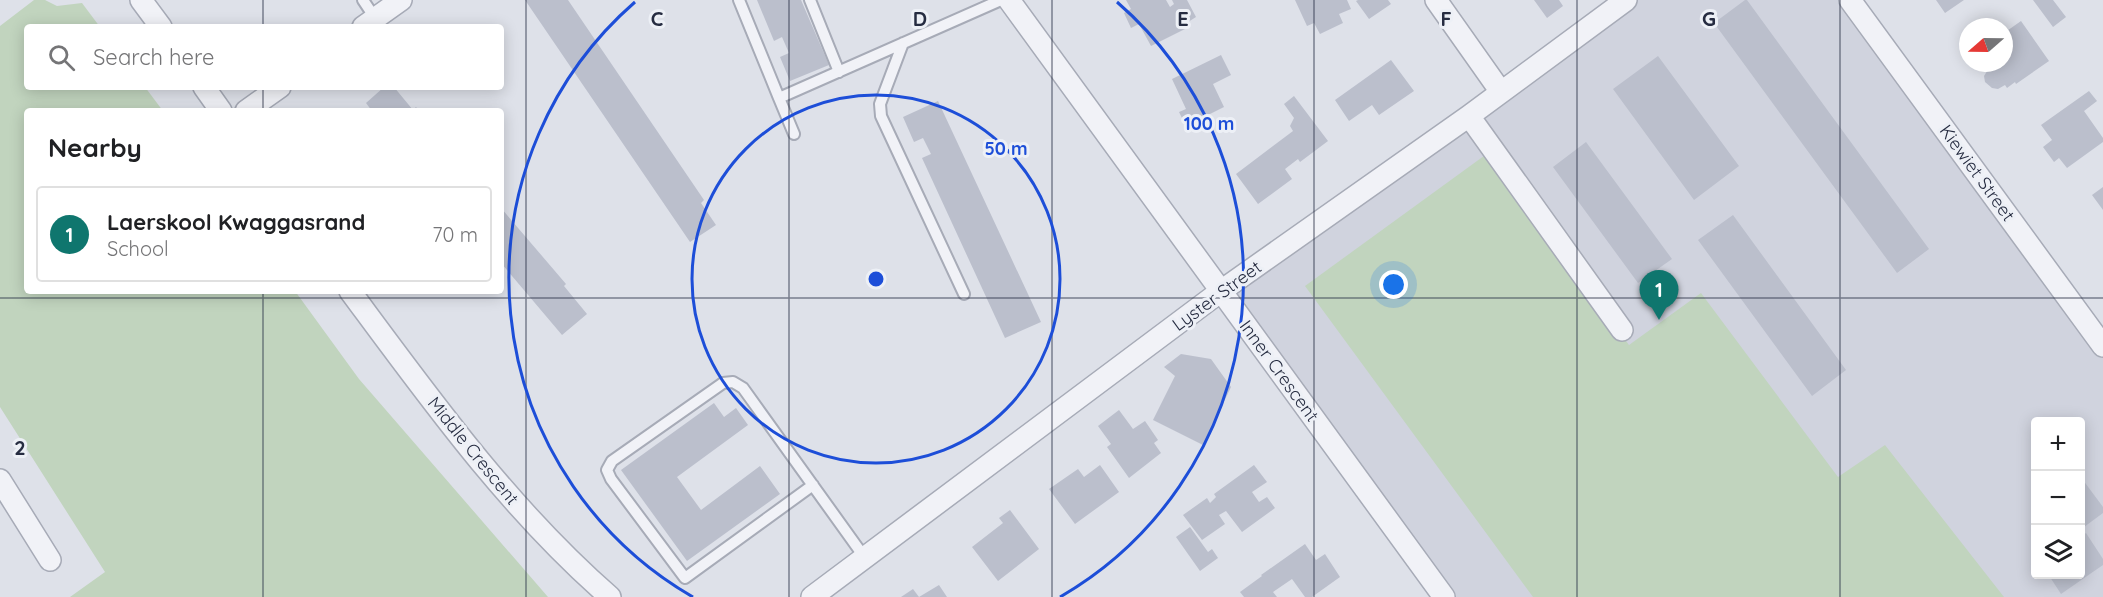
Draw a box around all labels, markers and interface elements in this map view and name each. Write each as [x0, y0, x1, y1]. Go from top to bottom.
text: C [651, 6, 664, 31]
text: D [913, 6, 927, 31]
text: E [1177, 6, 1189, 31]
text: F [1440, 6, 1452, 31]
text: G [1702, 6, 1716, 31]
north arrow [1959, 18, 2013, 72]
search box [24, 24, 504, 90]
icon: search [45, 41, 78, 74]
text: Search here [93, 43, 214, 71]
text: 100 m [1184, 112, 1234, 135]
street label: Kiewiet Street [1935, 120, 2020, 226]
text: Nearby [48, 131, 142, 164]
text: 50 m [984, 137, 1028, 160]
text: Laerskool Kwaggasrand [107, 208, 365, 236]
text: 1 [66, 222, 73, 247]
text: 70 m [432, 222, 478, 247]
text: School [107, 236, 169, 261]
street label: Lyster Street [1168, 255, 1266, 336]
centre of rings [866, 269, 886, 289]
your location [1379, 270, 1408, 299]
pin: 1 [1640, 270, 1678, 320]
street label: Inner Crescent [1235, 315, 1324, 426]
street label: Middle Crescent [423, 392, 524, 509]
map controls [2031, 417, 2085, 579]
button: + [2031, 417, 2085, 471]
text: 2 [14, 435, 26, 460]
button: − [2031, 471, 2085, 525]
button: layers [2031, 525, 2085, 579]

